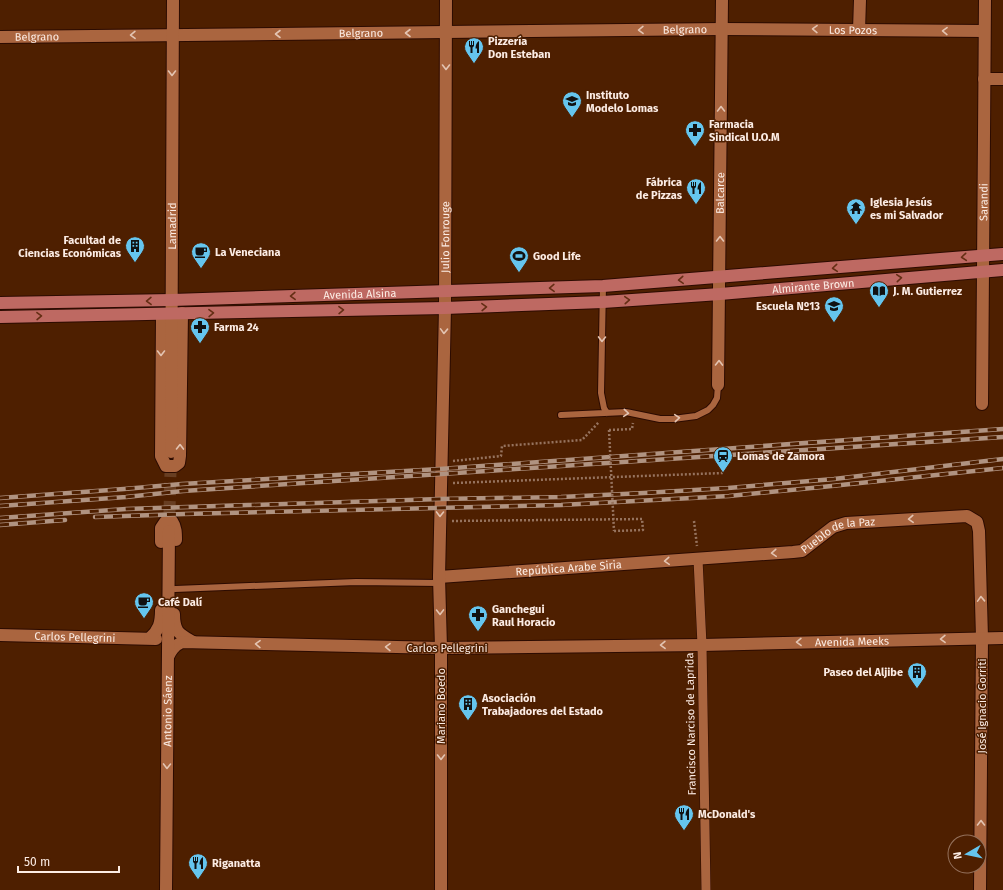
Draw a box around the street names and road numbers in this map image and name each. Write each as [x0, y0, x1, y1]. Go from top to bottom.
street label: Belgrano [663, 23, 707, 36]
street label: Los Pozos [829, 23, 877, 37]
street label: Belgrano [339, 26, 383, 40]
street label: Belgrano [15, 30, 59, 43]
street label: Balcarce [713, 172, 727, 214]
street label: Sarandi [977, 183, 990, 221]
street label: Julio Fonrouge [439, 201, 452, 273]
street label: Lamadrid [165, 202, 179, 250]
street label: Almirante Brown [772, 276, 855, 296]
street label: Avenida Alsina [323, 286, 397, 302]
street label: Pueblo de la Paz [798, 515, 876, 556]
street label: República Arabe Siria [515, 558, 622, 578]
street label: Carlos Pellegrini [34, 629, 116, 644]
street label: Avenida Meeks [815, 634, 889, 649]
street label: Carlos Pellegrini [407, 642, 487, 655]
street label: Francisco Narciso de Laprida [683, 653, 699, 795]
street label: José Ignacio Gorriti [976, 659, 989, 753]
street label: Mariano Boedo [435, 668, 448, 744]
street label: Antonio Sáenz [161, 675, 174, 747]

